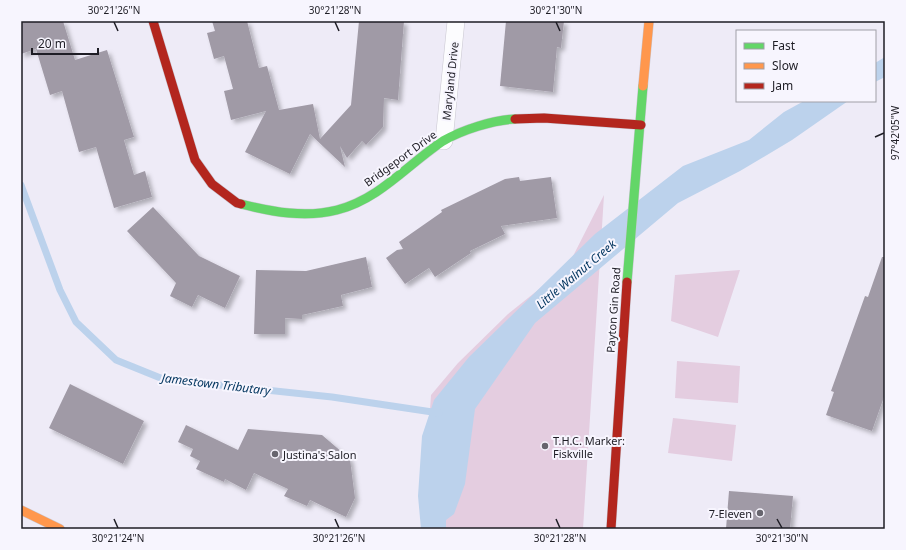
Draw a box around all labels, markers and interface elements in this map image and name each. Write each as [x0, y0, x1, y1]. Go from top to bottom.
text: 30°21'26"N [88, 3, 140, 17]
text: 30°21'28"N [309, 3, 361, 17]
text: 30°21'30"N [530, 3, 582, 17]
scale bar [32, 30, 98, 56]
legend [736, 30, 876, 102]
text: 20 m [38, 35, 66, 52]
text: Fast [772, 37, 796, 54]
street label: Maryland Drive [438, 41, 462, 121]
text: Slow [772, 57, 799, 74]
text: Jam [771, 77, 793, 94]
text: 97°42'05"W [888, 105, 902, 160]
street label: Bridgeport Drive [361, 127, 439, 189]
water label: Little Walnut Creek [532, 235, 620, 312]
street label: Payton Gin Road [603, 267, 623, 353]
water label: Jamestown Tributary [159, 369, 273, 399]
place label: T.H.C. Marker: Fiskville [553, 433, 625, 461]
marker: T.H.C. Marker: Fiskville [540, 441, 550, 451]
place label: Justina's Salon [282, 447, 357, 462]
marker: Justina's Salon [270, 449, 280, 459]
place label: 7-Eleven [709, 506, 752, 521]
marker: 7-Eleven [755, 508, 765, 518]
text: 30°21'24"N [92, 531, 144, 545]
text: 30°21'26"N [313, 531, 365, 545]
text: 30°21'28"N [534, 531, 586, 545]
text: 30°21'30"N [756, 531, 808, 545]

